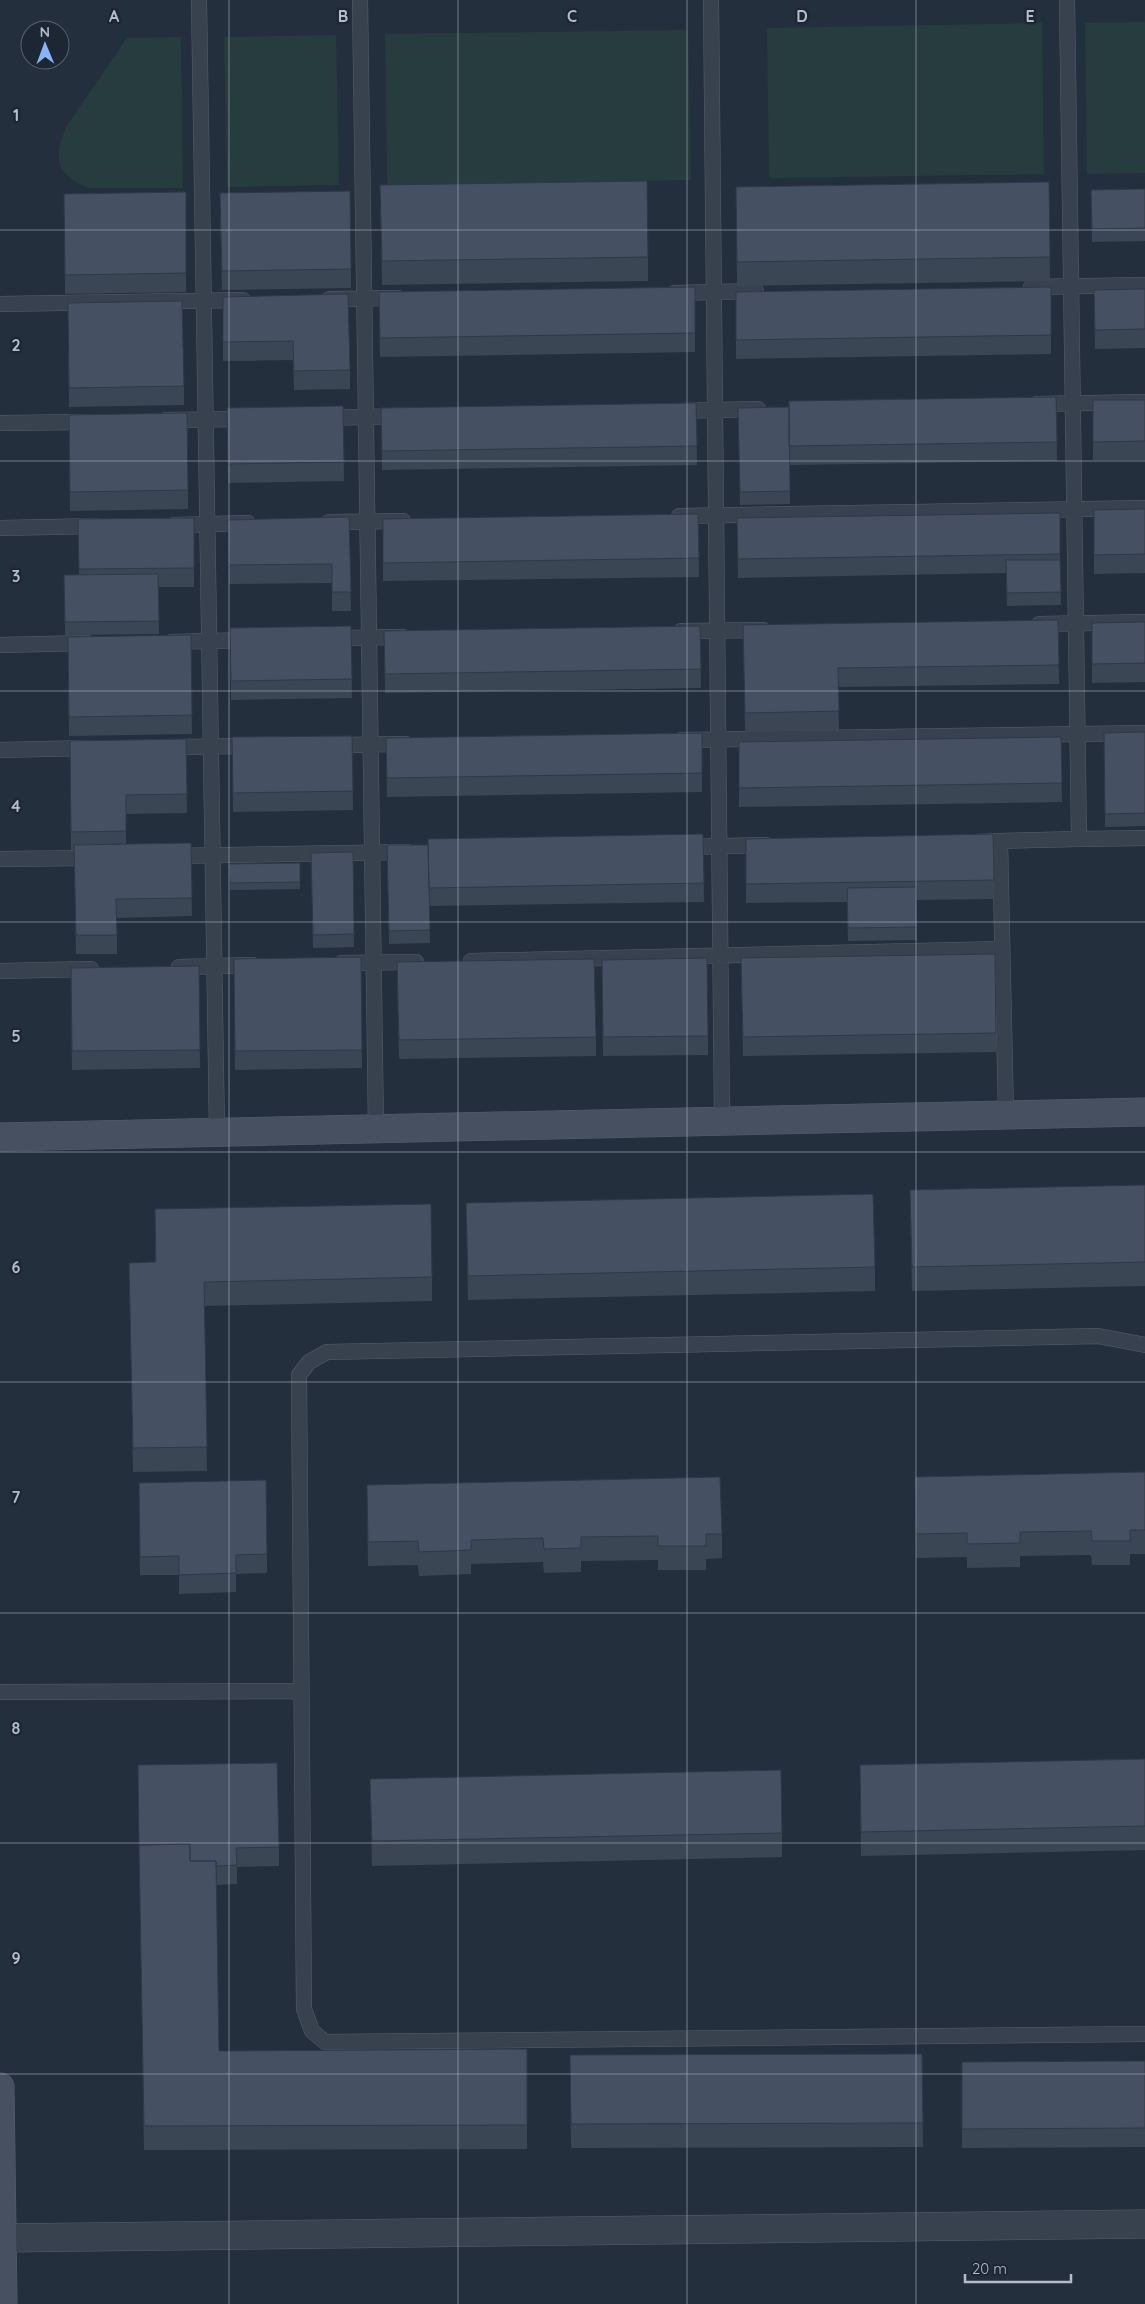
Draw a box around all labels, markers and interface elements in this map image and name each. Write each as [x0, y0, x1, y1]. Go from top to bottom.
text: A [109, 6, 120, 26]
text: B [338, 6, 348, 26]
text: C [567, 6, 577, 26]
text: D [796, 6, 808, 26]
text: E [1025, 6, 1035, 26]
north arrow [20, 20, 70, 70]
text: N [39, 23, 50, 41]
text: 1 [13, 105, 19, 125]
text: 2 [11, 335, 21, 355]
text: 3 [12, 566, 20, 586]
text: 4 [11, 796, 21, 816]
text: 5 [11, 1026, 21, 1046]
text: 6 [12, 1257, 21, 1277]
text: 7 [12, 1487, 21, 1507]
text: 8 [12, 1718, 21, 1738]
text: 9 [11, 1948, 21, 1968]
scale bar [965, 2252, 1071, 2284]
text: 20 m [972, 2259, 1007, 2278]

